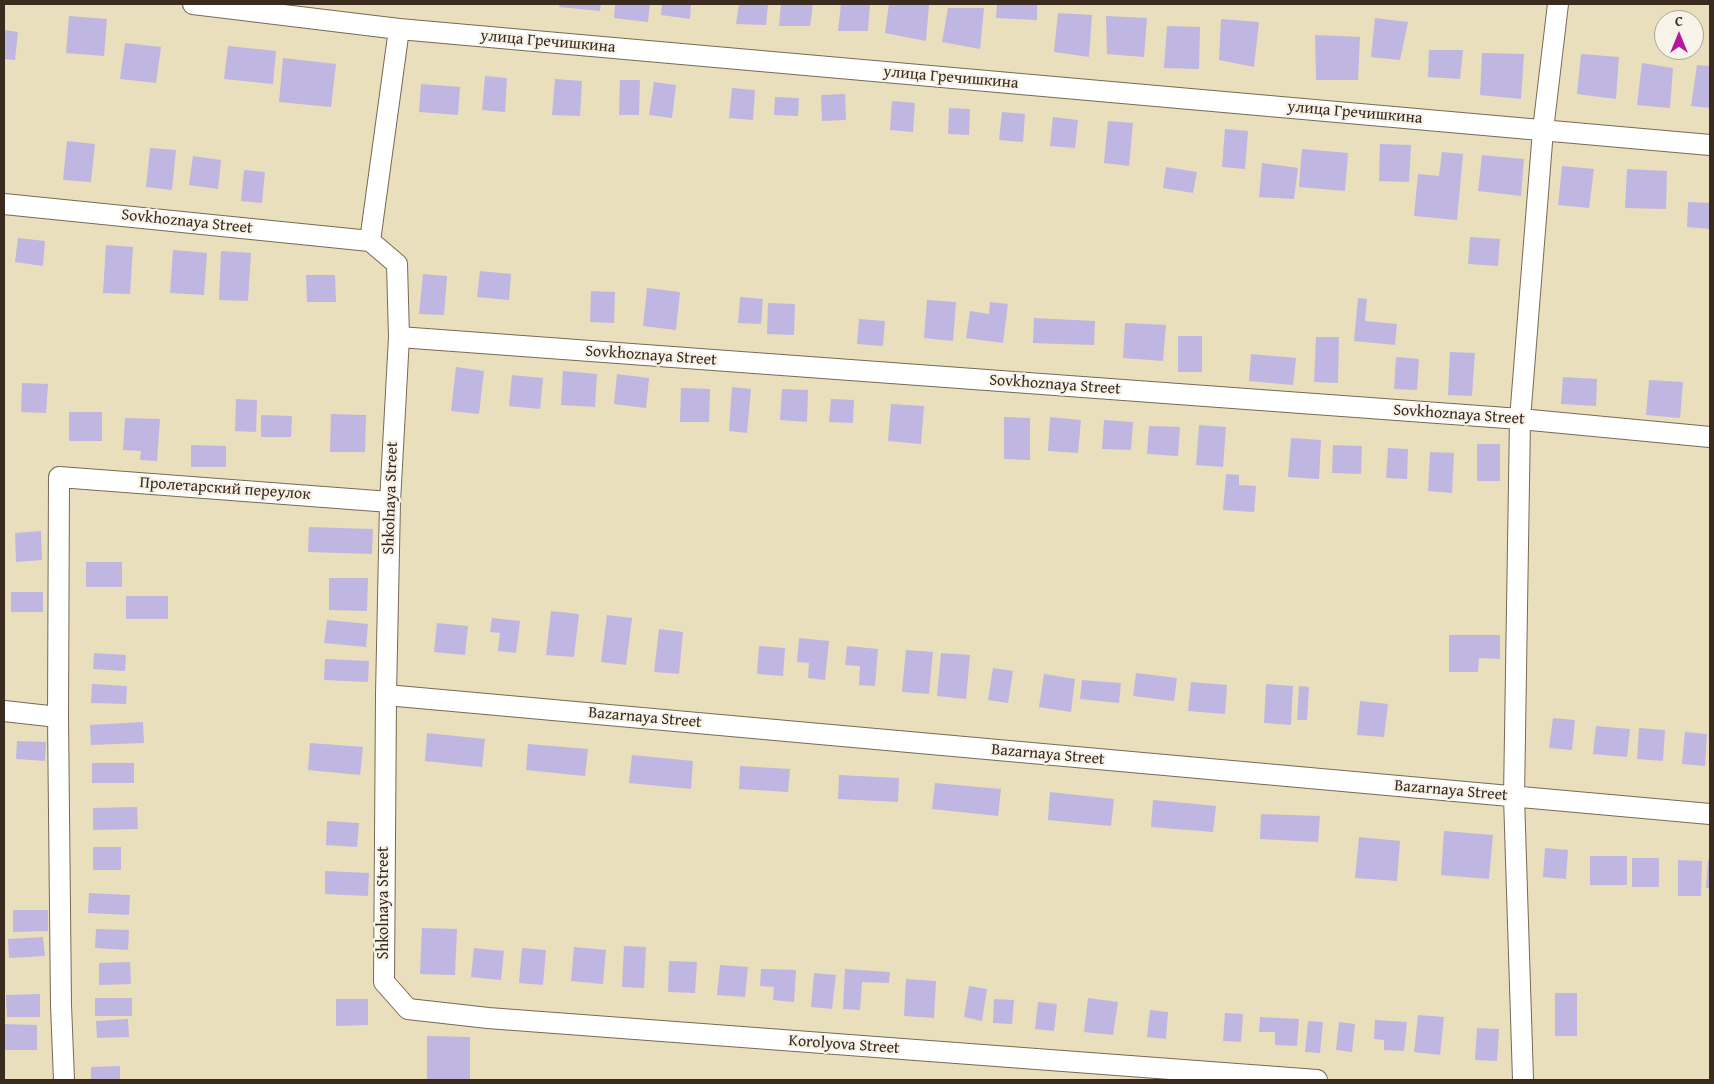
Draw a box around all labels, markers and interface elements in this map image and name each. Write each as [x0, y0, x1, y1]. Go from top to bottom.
north arrow [1654, 10, 1704, 60]
text: С [1675, 11, 1683, 31]
street label: улица Гречишкина [480, 27, 616, 57]
street label: улица Гречишкина [883, 63, 1019, 93]
street label: улица Гречишкина [1287, 98, 1423, 128]
street label: Sovkhoznaya Street [120, 206, 254, 238]
street label: Sovkhoznaya Street [585, 342, 717, 370]
street label: Sovkhoznaya Street [989, 371, 1121, 399]
street label: Sovkhoznaya Street [1393, 401, 1525, 429]
street label: Shkolnaya Street [379, 441, 403, 555]
street label: Пролетарский переулок [139, 473, 311, 505]
street label: Bazarnaya Street [588, 703, 702, 733]
street label: Bazarnaya Street [991, 740, 1105, 770]
street label: Bazarnaya Street [1394, 776, 1508, 806]
street label: Shkolnaya Street [374, 846, 394, 960]
street label: Korolyova Street [788, 1032, 900, 1058]

